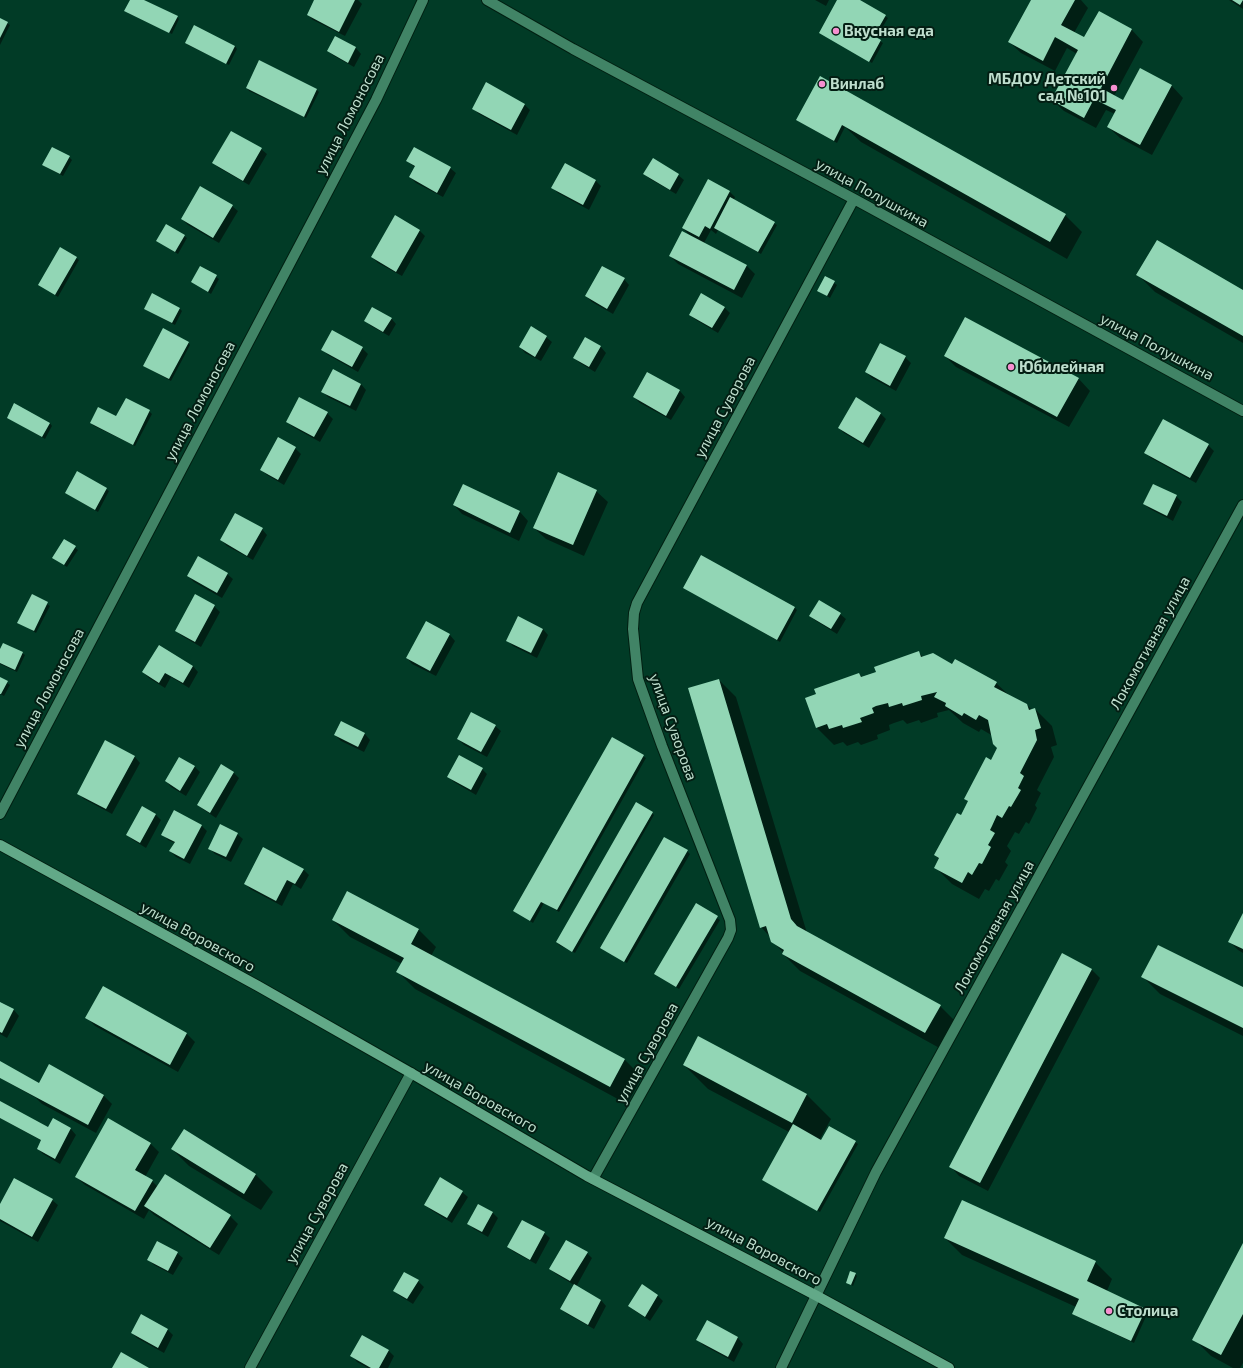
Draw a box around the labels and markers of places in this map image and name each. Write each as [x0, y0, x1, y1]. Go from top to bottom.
place label: Вкусная еда [844, 22, 934, 40]
marker: Вкусная еда [831, 26, 841, 36]
place label: МБДОУ Детский сад №101 [988, 70, 1106, 105]
place label: Винлаб [830, 75, 884, 93]
marker: Винлаб [817, 79, 827, 89]
marker: МБДОУ Детский сад №101 [1109, 83, 1119, 93]
place label: Юбилейная [1019, 358, 1104, 376]
marker: Юбилейная [1006, 362, 1016, 372]
place label: Столица [1117, 1302, 1178, 1320]
marker: Столица [1104, 1306, 1114, 1316]

